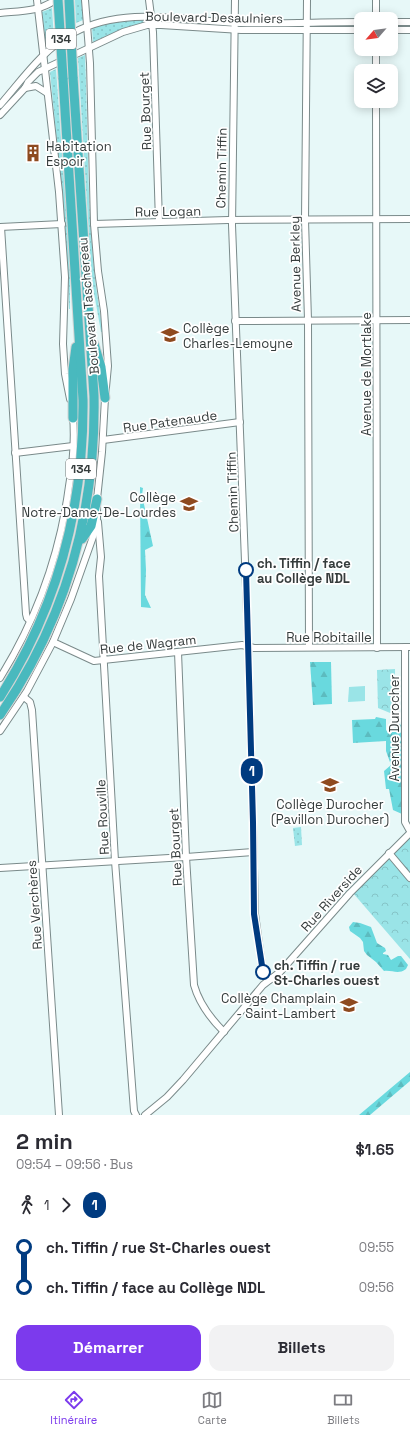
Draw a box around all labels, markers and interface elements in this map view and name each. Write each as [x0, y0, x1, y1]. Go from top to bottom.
street label: Boulevard Desaulniers [145, 8, 283, 27]
north arrow [354, 12, 398, 56]
map controls [354, 12, 398, 108]
road number: 134 [46, 29, 76, 49]
button: layers [354, 64, 398, 108]
street label: Rue Bourget [136, 72, 155, 150]
street label: Chemin Tiffin [212, 127, 231, 209]
place label: Habitation Espoir [46, 138, 112, 170]
building icon: Habitation Espoir [23, 143, 43, 163]
street label: Rue Logan [135, 202, 201, 221]
street label: Avenue Berkley [286, 216, 305, 312]
street label: Boulevard Taschereau [74, 237, 103, 375]
street label: Avenue de Mortlake [358, 312, 375, 436]
place label: Collège Charles-Lemoyne [183, 320, 293, 352]
school or university icon: Collège Charles-Lemoyne [160, 325, 180, 345]
street label: Rue Patenaude [122, 406, 218, 437]
street label: Chemin Tiffin [223, 451, 242, 533]
road number: 134 [66, 459, 96, 479]
place label: Collège Notre-Dame-De-Lourdes [22, 489, 176, 521]
school or university icon: Collège Notre-Dame-De-Lourdes [179, 494, 199, 514]
place label: ch. Tiffin / face au Collège NDL [257, 555, 351, 587]
marker: ch. Tiffin / face au Collège NDL [238, 562, 254, 578]
street label: Rue Robitaille [286, 629, 372, 646]
street label: Rue de Wagram [99, 631, 197, 658]
street label: Avenue Durocher [386, 674, 403, 781]
line badge: 1 [239, 758, 265, 784]
text: 1 [249, 762, 255, 780]
school or university icon: Collège Durocher (Pavillon Durocher) [320, 775, 340, 795]
street label: Rue Rouville [92, 779, 113, 855]
place label: Collège Durocher (Pavillon Durocher) [271, 796, 389, 828]
street label: Rue Bourget [165, 807, 186, 886]
street label: Rue Verchères [23, 860, 46, 950]
street label: Rue Riverside [297, 861, 366, 935]
place label: ch. Tiffin / rue St-Charles ouest [274, 957, 379, 989]
marker: ch. Tiffin / rue St-Charles ouest [255, 964, 271, 980]
place label: Collège Champlain - Saint-Lambert [221, 990, 336, 1022]
school or university icon: Collège Champlain - Saint-Lambert [339, 995, 359, 1015]
text: 2 min [16, 1127, 73, 1155]
text: $1.65 [356, 1140, 394, 1159]
text: 09:54 – 09:56 · Bus [16, 1156, 133, 1173]
icon: walk [16, 1194, 38, 1216]
icon: forward [55, 1194, 77, 1216]
text: 1 [91, 1196, 98, 1214]
text: 1 [44, 1197, 49, 1214]
text: ch. Tiffin / rue St-Charles ouest [46, 1238, 271, 1257]
text: 09:55 [359, 1239, 394, 1256]
text: ch. Tiffin / face au Collège NDL [46, 1278, 265, 1297]
text: 09:56 [359, 1279, 394, 1296]
button: Démarrer [16, 1325, 201, 1371]
button: Billets [209, 1325, 394, 1371]
tab: Itinéraire [50, 1389, 97, 1427]
tab: Carte [198, 1389, 227, 1427]
tab: Billets [327, 1389, 360, 1427]

